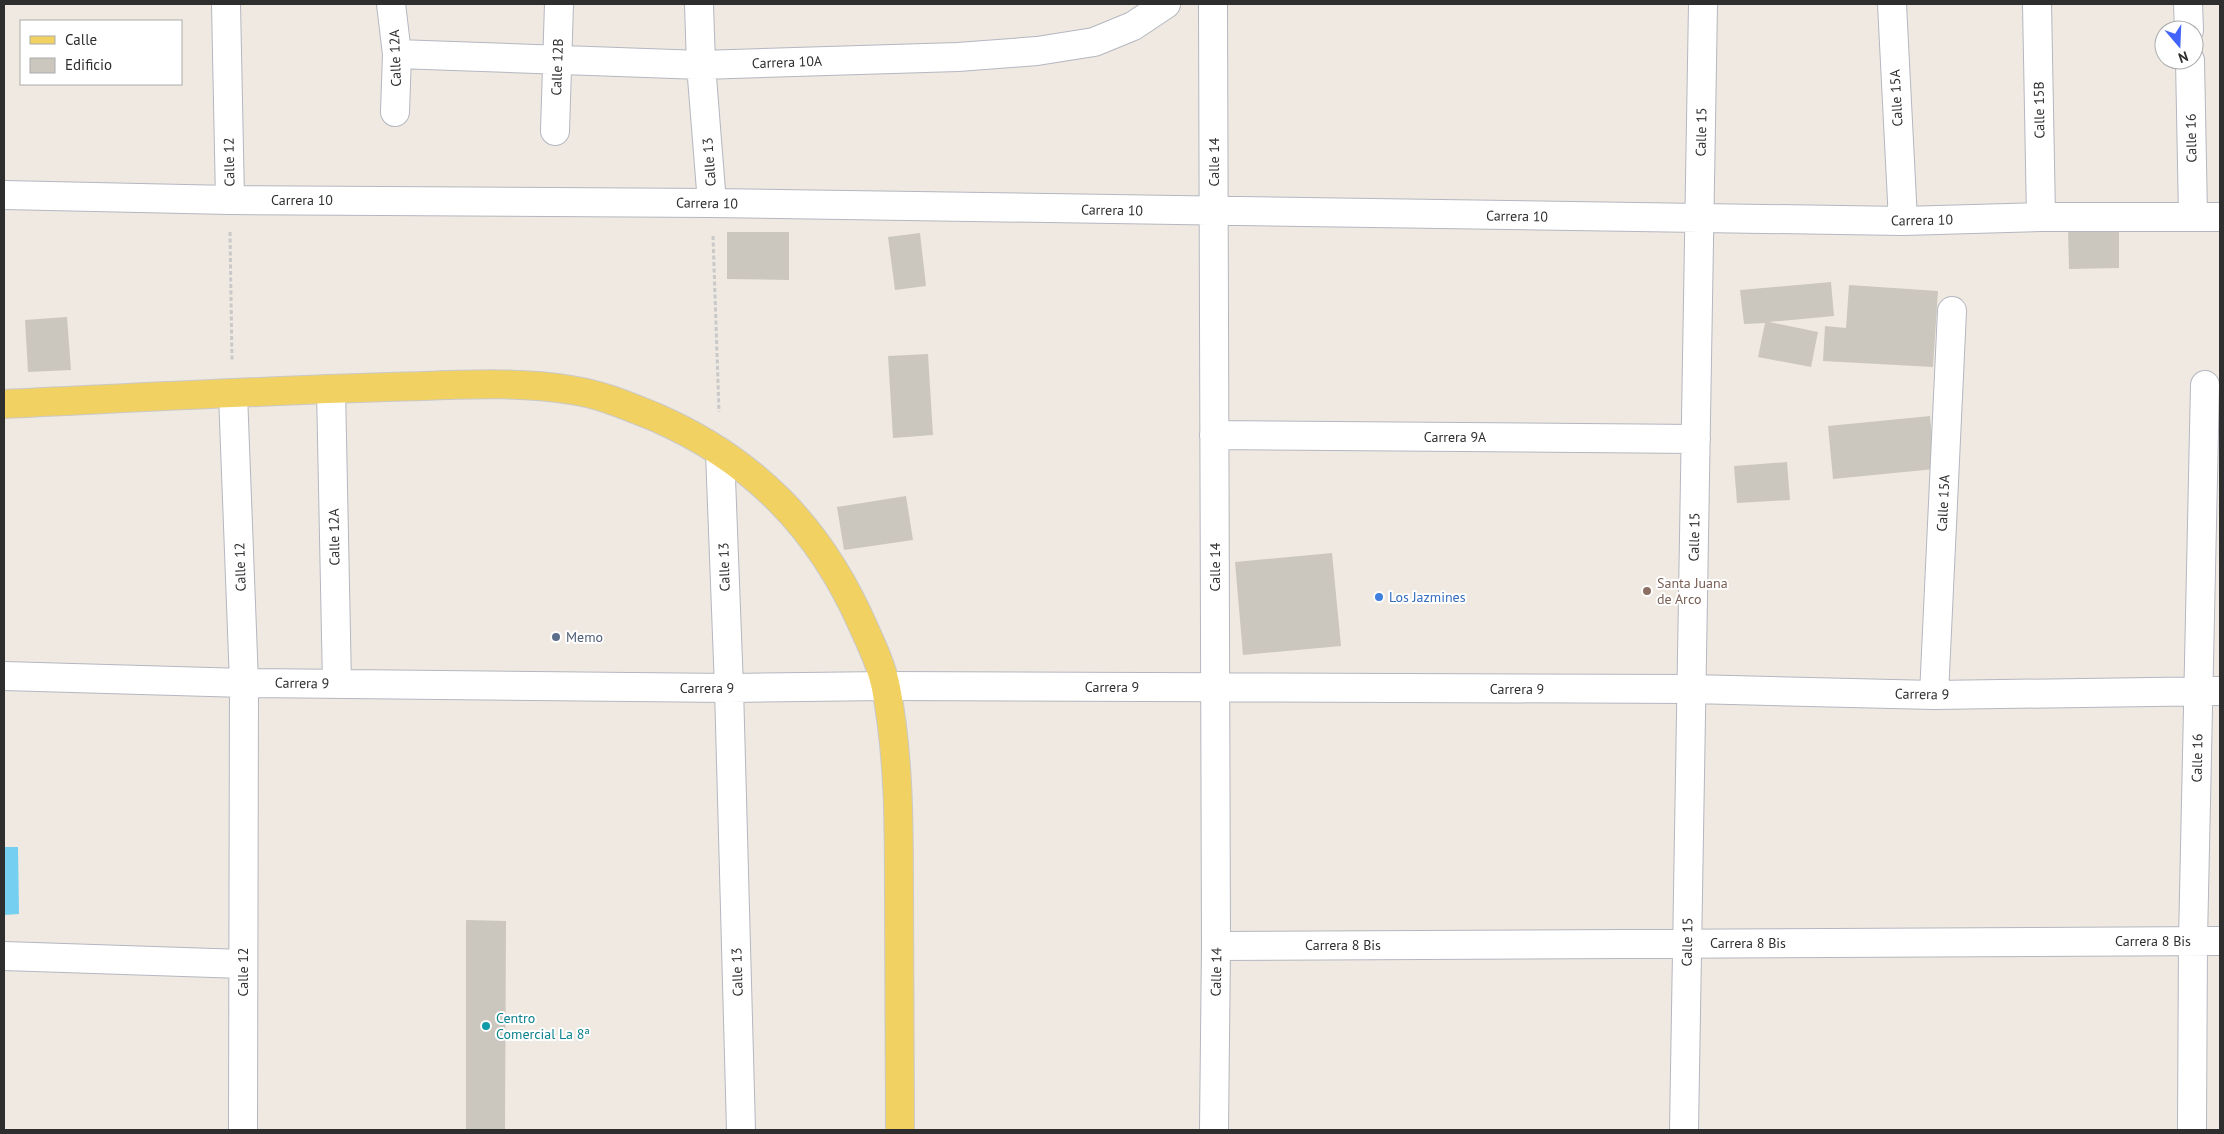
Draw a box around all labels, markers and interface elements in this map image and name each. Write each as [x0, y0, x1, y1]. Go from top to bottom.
legend [20, 20, 182, 85]
north arrow [2154, 20, 2204, 70]
street label: Calle 12A [385, 28, 405, 87]
text: Calle [65, 30, 97, 49]
street label: Calle 12B [547, 38, 567, 96]
text: N [2176, 47, 2191, 67]
street label: Carrera 10A [752, 52, 823, 72]
text: Edificio [65, 55, 112, 74]
street label: Calle 15A [1885, 68, 1906, 127]
street label: Calle 15B [2030, 81, 2048, 139]
street label: Calle 15 [1692, 107, 1710, 157]
street label: Calle 16 [2182, 113, 2200, 163]
street label: Calle 12 [220, 137, 238, 187]
street label: Calle 13 [698, 137, 720, 187]
street label: Calle 14 [1205, 137, 1223, 187]
street label: Carrera 10 [271, 191, 333, 209]
street label: Carrera 10 [676, 193, 739, 213]
street label: Carrera 10 [1081, 200, 1144, 220]
street label: Carrera 10 [1486, 206, 1549, 226]
street label: Carrera 10 [1891, 210, 1954, 230]
street label: Carrera 9A [1424, 428, 1487, 446]
street label: Calle 15A [1933, 473, 1954, 532]
street label: Calle 12A [324, 507, 343, 566]
street label: Calle 15 [1685, 512, 1703, 562]
street label: Calle 12 [230, 542, 250, 592]
street label: Calle 13 [714, 542, 734, 592]
street label: Calle 14 [1206, 542, 1224, 592]
place label: Santa Juana de Arco [1657, 574, 1728, 608]
marker: Santa Juana de Arco [1641, 585, 1653, 597]
place label: Los Jazmines [1389, 588, 1466, 606]
marker: Los Jazmines [1373, 591, 1385, 603]
place label: Memo [566, 628, 603, 646]
marker: Memo [550, 631, 562, 643]
street label: Carrera 9 [275, 674, 329, 692]
street label: Carrera 9 [1085, 678, 1139, 696]
street label: Carrera 9 [680, 679, 734, 697]
street label: Carrera 9 [1490, 680, 1544, 698]
street label: Carrera 9 [1895, 685, 1949, 703]
street label: Calle 16 [2188, 733, 2206, 783]
street label: Calle 15 [1678, 917, 1696, 967]
street label: Carrera 8 Bis [2115, 932, 2191, 950]
street label: Carrera 8 Bis [1710, 934, 1786, 952]
street label: Carrera 8 Bis [1305, 936, 1381, 954]
street label: Calle 13 [727, 947, 747, 997]
street label: Calle 14 [1207, 947, 1225, 997]
street label: Calle 12 [234, 948, 252, 997]
place label: Centro Comercial La 8ª [496, 1009, 590, 1043]
marker: Centro Comercial La 8ª [480, 1020, 492, 1032]

